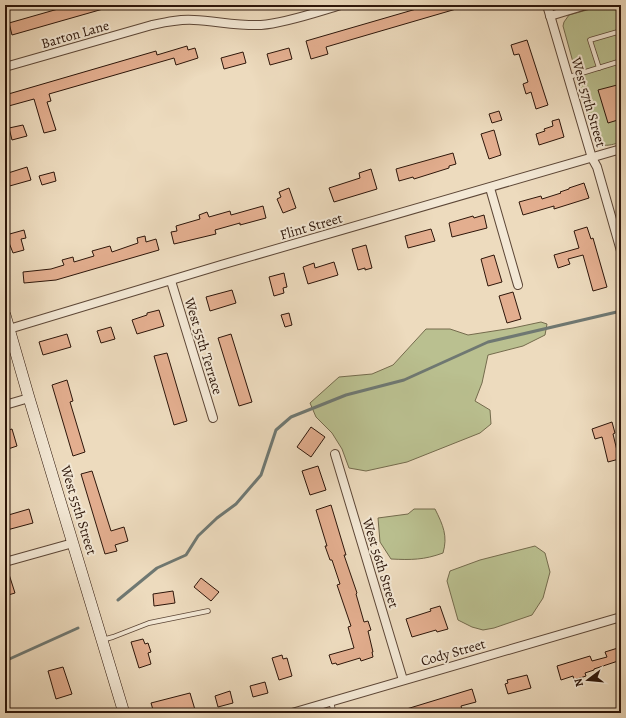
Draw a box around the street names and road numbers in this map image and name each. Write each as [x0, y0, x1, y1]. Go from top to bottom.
street label: Barton Lane [39, 16, 111, 53]
street label: West 57th Street [566, 54, 611, 150]
street label: Flint Street [278, 208, 345, 244]
street label: West 55th Terrace [179, 294, 227, 397]
street label: West 55th Street [56, 462, 101, 558]
street label: West 56th Street [358, 515, 403, 611]
street label: Cody Street [419, 634, 488, 671]

